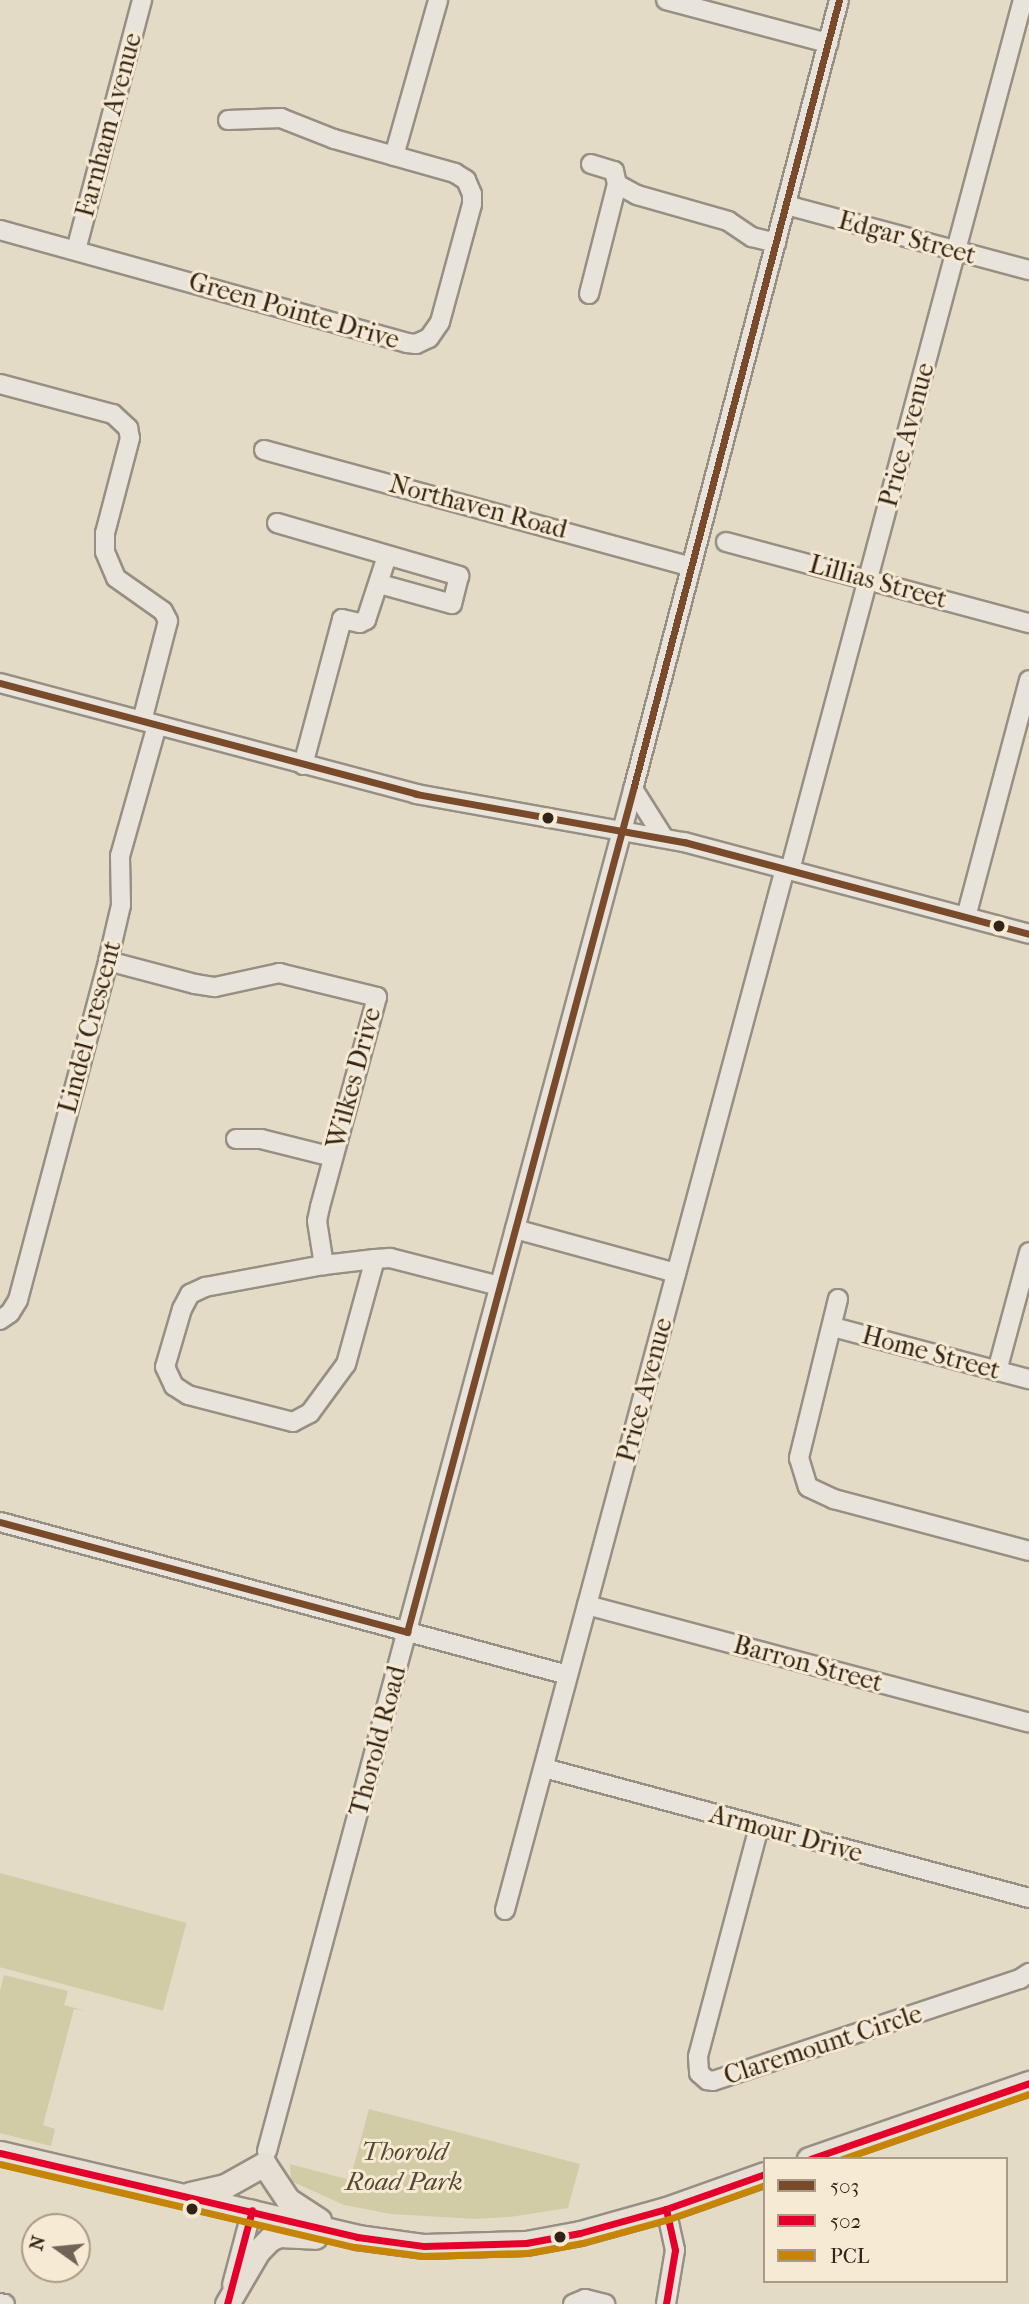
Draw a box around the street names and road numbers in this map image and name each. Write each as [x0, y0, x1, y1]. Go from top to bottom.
street label: Farnham Avenue [69, 29, 149, 221]
street label: Edgar Street [835, 205, 979, 271]
street label: Green Pointe Drive [185, 266, 403, 356]
street label: Price Avenue [873, 359, 941, 511]
street label: Northaven Road [386, 468, 570, 546]
street label: Lillias Street [806, 549, 950, 615]
street label: Lindel Crescent [52, 937, 128, 1117]
street label: Wilkes Drive [320, 1004, 388, 1152]
street label: Price Avenue [611, 1314, 679, 1466]
street label: Home Street [858, 1320, 1004, 1386]
street label: Barron Street [730, 1629, 886, 1699]
street label: Thorold Road [343, 1663, 413, 1819]
street label: Armour Drive [706, 1799, 866, 1869]
street label: Claremount Circle [720, 1998, 926, 2092]

